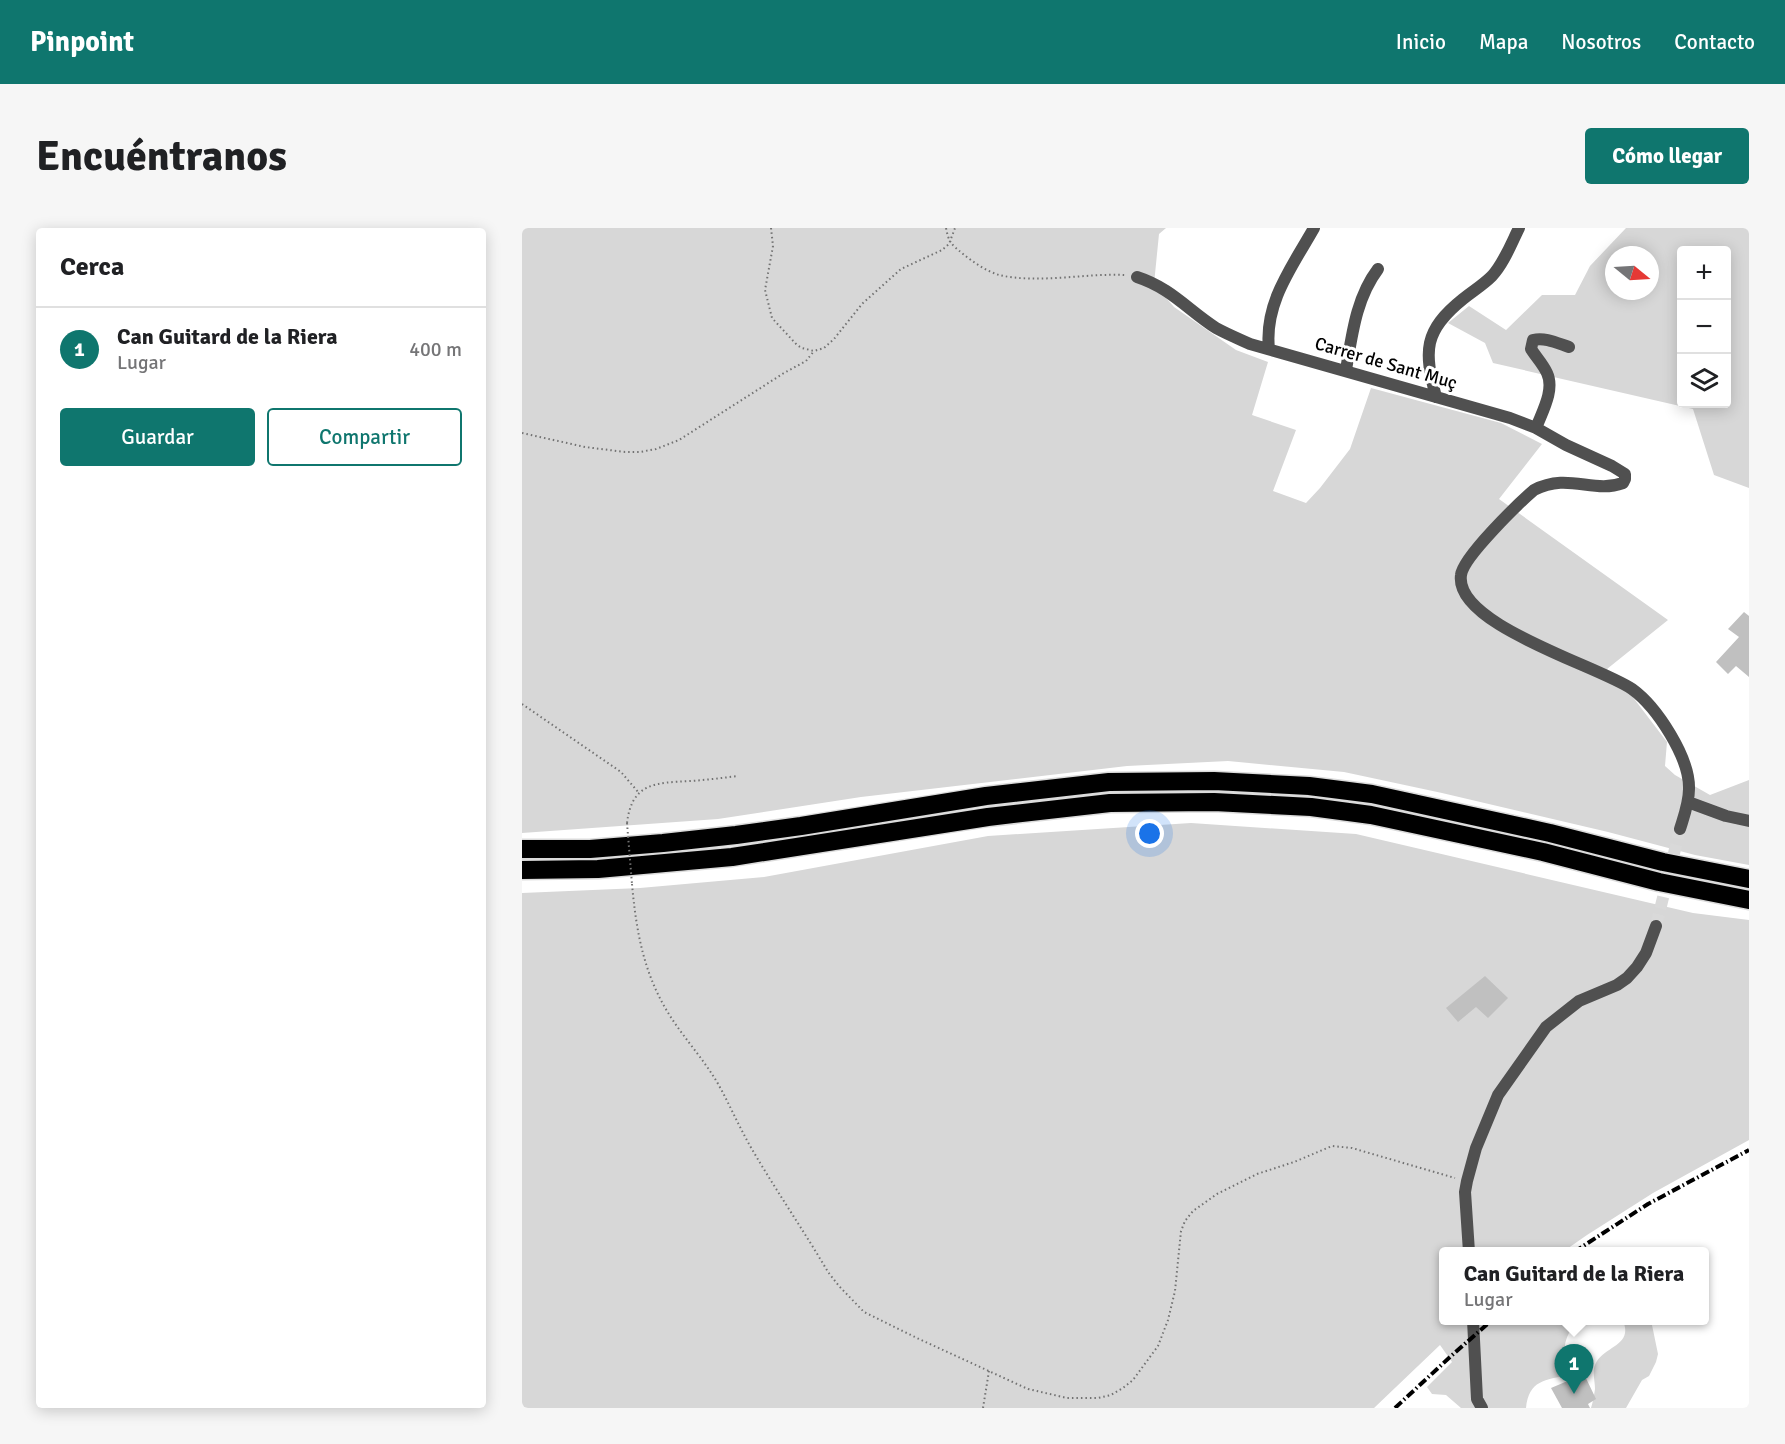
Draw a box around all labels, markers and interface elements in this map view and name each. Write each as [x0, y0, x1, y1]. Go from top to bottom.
text: Pinpoint [30, 25, 134, 59]
text: Inicio [1396, 29, 1446, 55]
text: Mapa [1479, 29, 1528, 55]
text: Nosotros [1561, 29, 1641, 55]
text: Contacto [1674, 29, 1755, 55]
button: Cómo llegar [1585, 128, 1749, 184]
text: Encuéntranos [36, 131, 287, 182]
north arrow [1605, 246, 1659, 300]
map controls [1677, 246, 1731, 408]
button: + [1677, 246, 1731, 300]
text: Cerca [60, 251, 124, 283]
button: − [1677, 300, 1731, 354]
text: Can Guitard de la Riera [117, 323, 338, 350]
street label: Carrer de Sant Muç [1312, 332, 1460, 394]
text: 1 [74, 337, 85, 362]
text: 400 m [409, 337, 462, 362]
text: Lugar [117, 350, 166, 375]
button: layers [1677, 354, 1731, 408]
button: Guardar [60, 408, 255, 466]
button: Compartir [267, 408, 462, 466]
your location [1135, 819, 1164, 848]
popup [1439, 1247, 1709, 1325]
text: Can Guitard de la Riera [1464, 1260, 1684, 1287]
text: Lugar [1464, 1287, 1513, 1312]
pin: 1 [1554, 1344, 1594, 1394]

